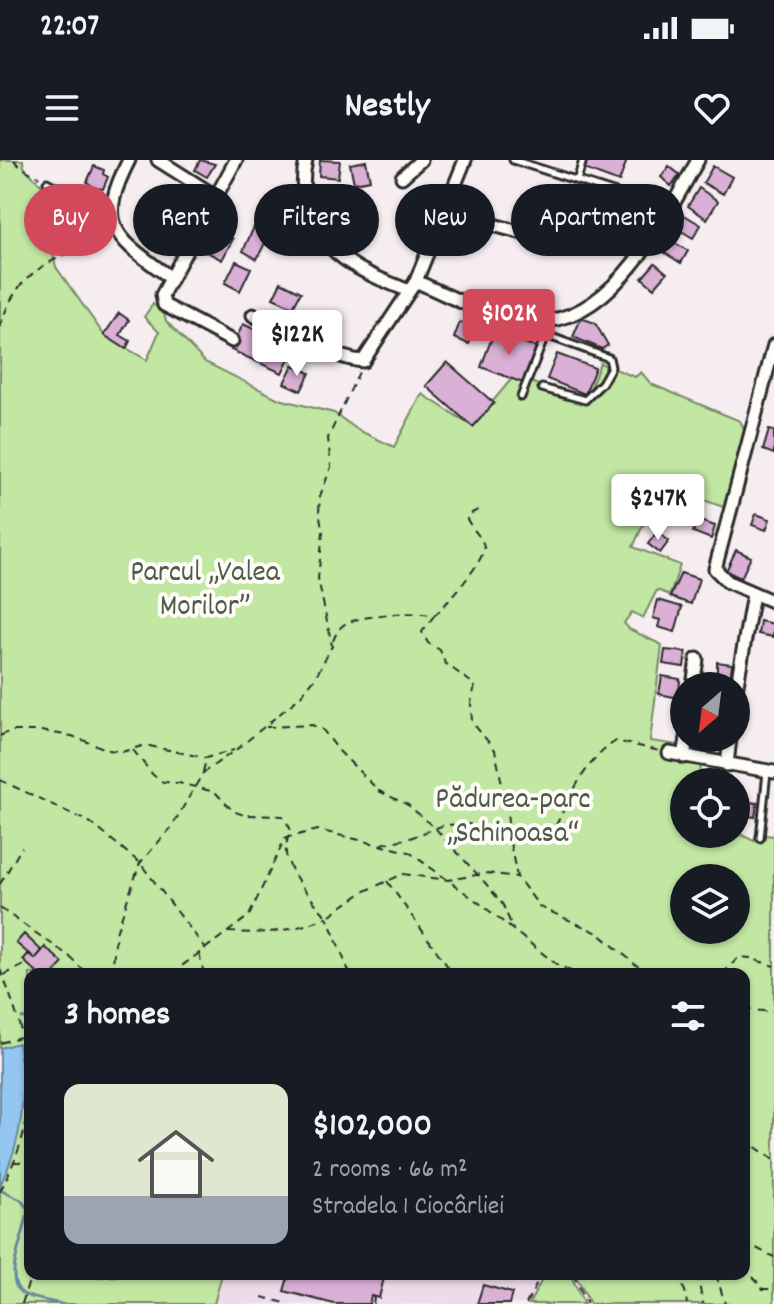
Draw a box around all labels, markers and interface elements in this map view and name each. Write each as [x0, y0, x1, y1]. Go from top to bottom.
text: 22:07 [40, 7, 99, 50]
text: Nestly [344, 82, 430, 134]
icon: menu [40, 86, 84, 130]
icon: heart [690, 86, 734, 130]
chip: Buy [24, 184, 117, 256]
chip: Rent [133, 184, 238, 256]
chip: Filters [254, 184, 379, 256]
chip: New [395, 184, 495, 256]
chip: Apartment [511, 184, 684, 256]
pin: $102K [453, 289, 565, 357]
text: $102K [481, 296, 537, 333]
pin: $122K [241, 310, 353, 378]
text: $122K [270, 317, 324, 354]
pin: $247K [602, 474, 714, 542]
text: $247K [629, 481, 687, 518]
park label: Parcul „Valea Morilor” [130, 553, 281, 630]
north arrow [670, 672, 750, 752]
map controls [670, 672, 750, 944]
button: locate [670, 768, 750, 848]
park label: Pădurea-parc „Schinoasa“ [435, 780, 591, 857]
button: layers [670, 864, 750, 944]
text: 3 homes [64, 992, 170, 1041]
icon: filters [666, 994, 710, 1038]
text: $102,000 [312, 1103, 432, 1152]
icon: home [128, 1116, 224, 1212]
text: 2 rooms · 66 m² [312, 1152, 468, 1189]
text: Stradela 1 Ciocârliei [312, 1189, 504, 1226]

